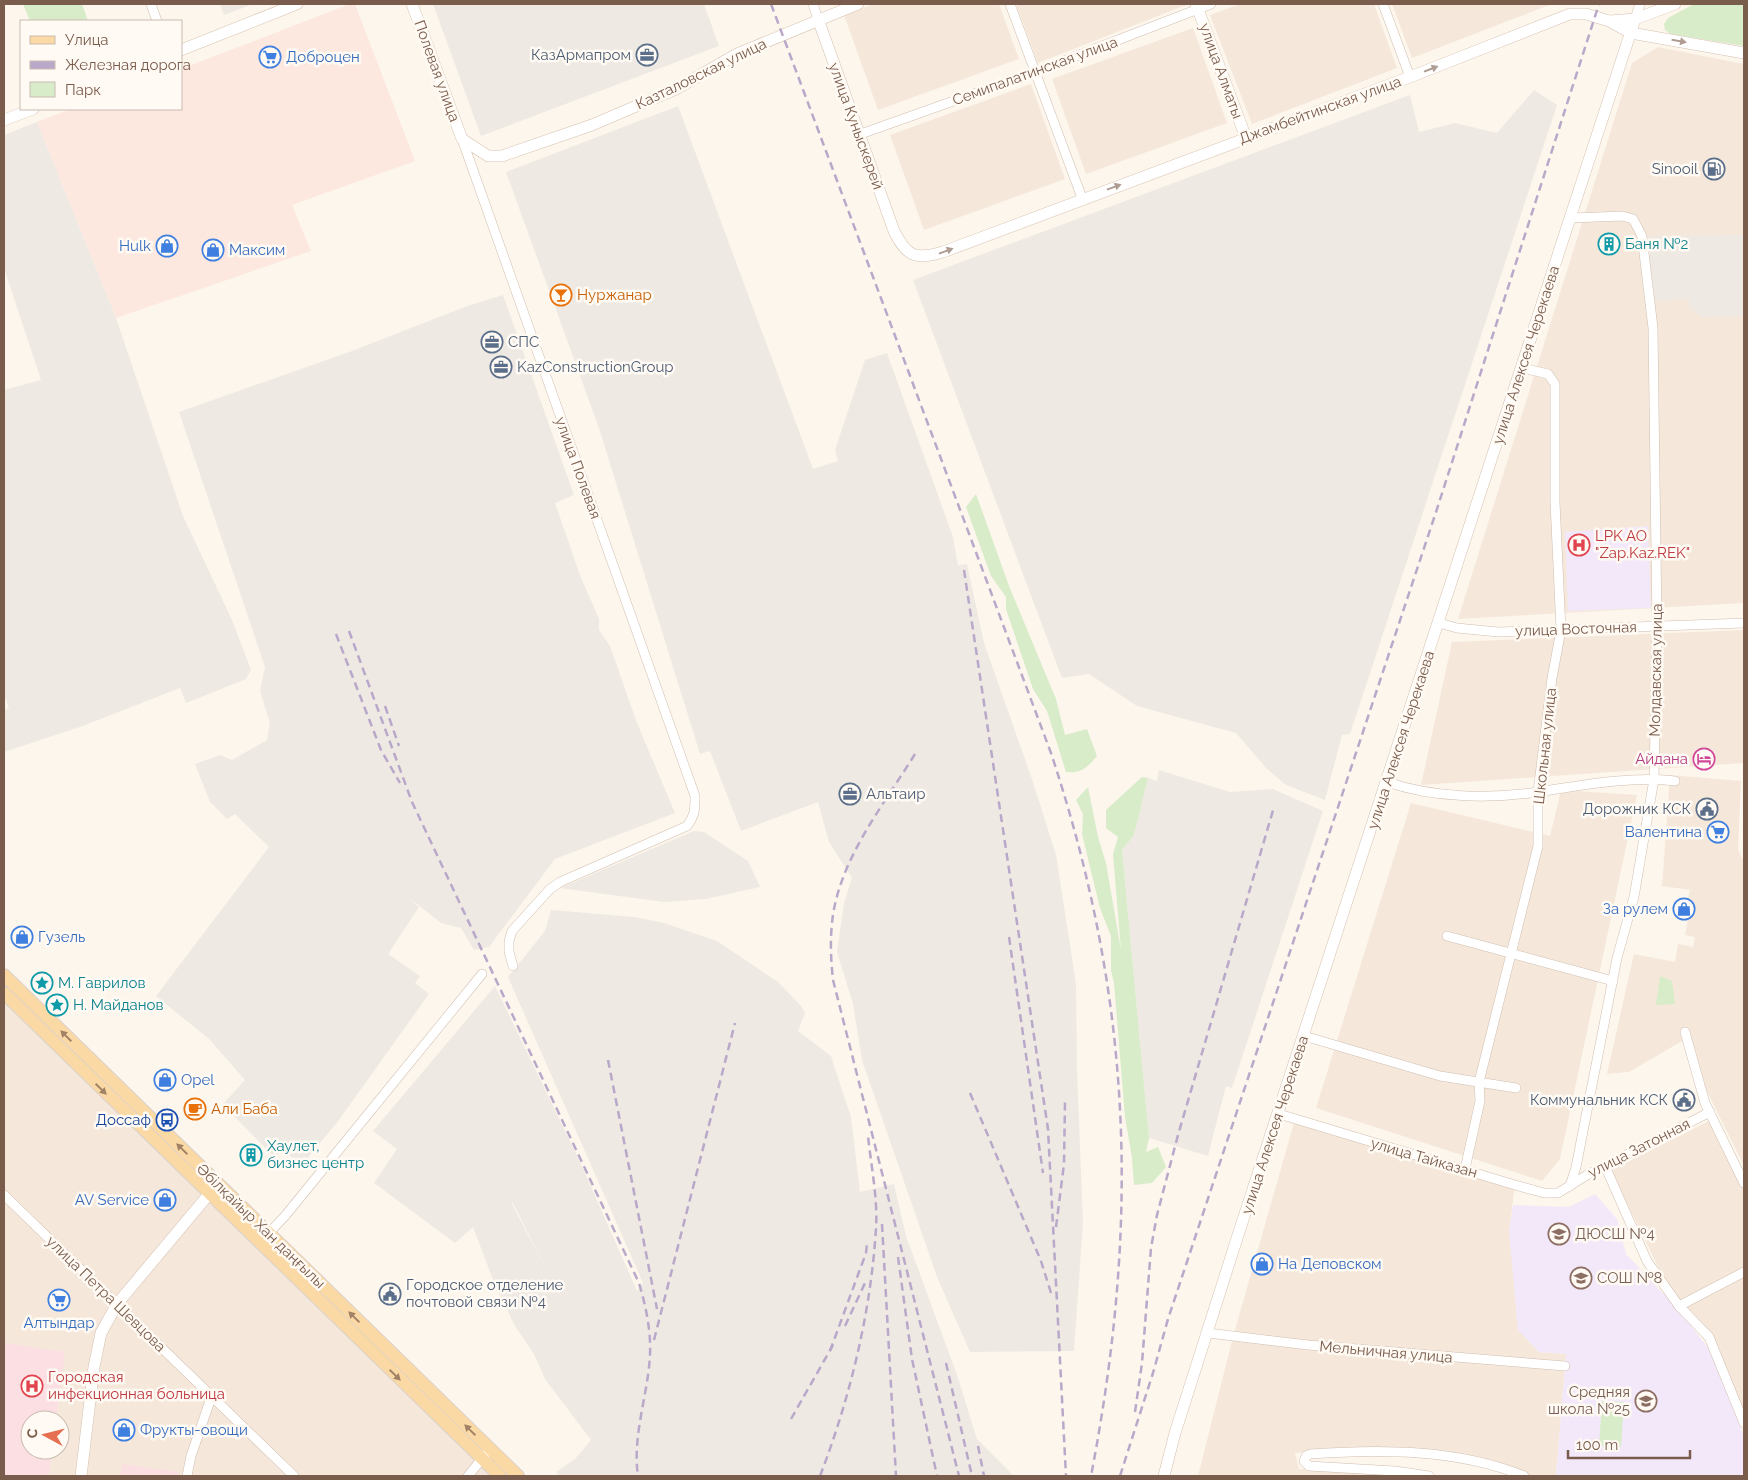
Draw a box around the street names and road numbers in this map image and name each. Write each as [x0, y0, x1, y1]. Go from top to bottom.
street label: Полевая улица [410, 18, 464, 124]
street label: улица Алматы [1195, 21, 1247, 121]
street label: Семипалатинская улица [950, 33, 1120, 109]
street label: Казталовская улица [633, 35, 769, 113]
street label: улица Куныскерей [825, 60, 887, 192]
street label: Джамбейтинская улица [1236, 72, 1404, 148]
street label: улица Алексея Черекаева [1489, 263, 1563, 447]
street label: улица Полевая [551, 415, 605, 521]
street label: Молдавская улица [1646, 603, 1666, 737]
street label: улица Восточная [1515, 618, 1637, 640]
street label: улица Алексея Черекаева [1364, 648, 1438, 832]
street label: Школьная улица [1530, 687, 1560, 805]
street label: улица Алексея Черекаева [1238, 1033, 1312, 1217]
street label: улица Затонная [1585, 1115, 1693, 1181]
street label: улица Тайказан [1369, 1134, 1479, 1182]
street label: Әбілқайыр Хан даңғылы [193, 1160, 329, 1292]
street label: улица Петра Шевцова [43, 1232, 169, 1356]
street label: Мельничная улица [1319, 1337, 1453, 1367]

